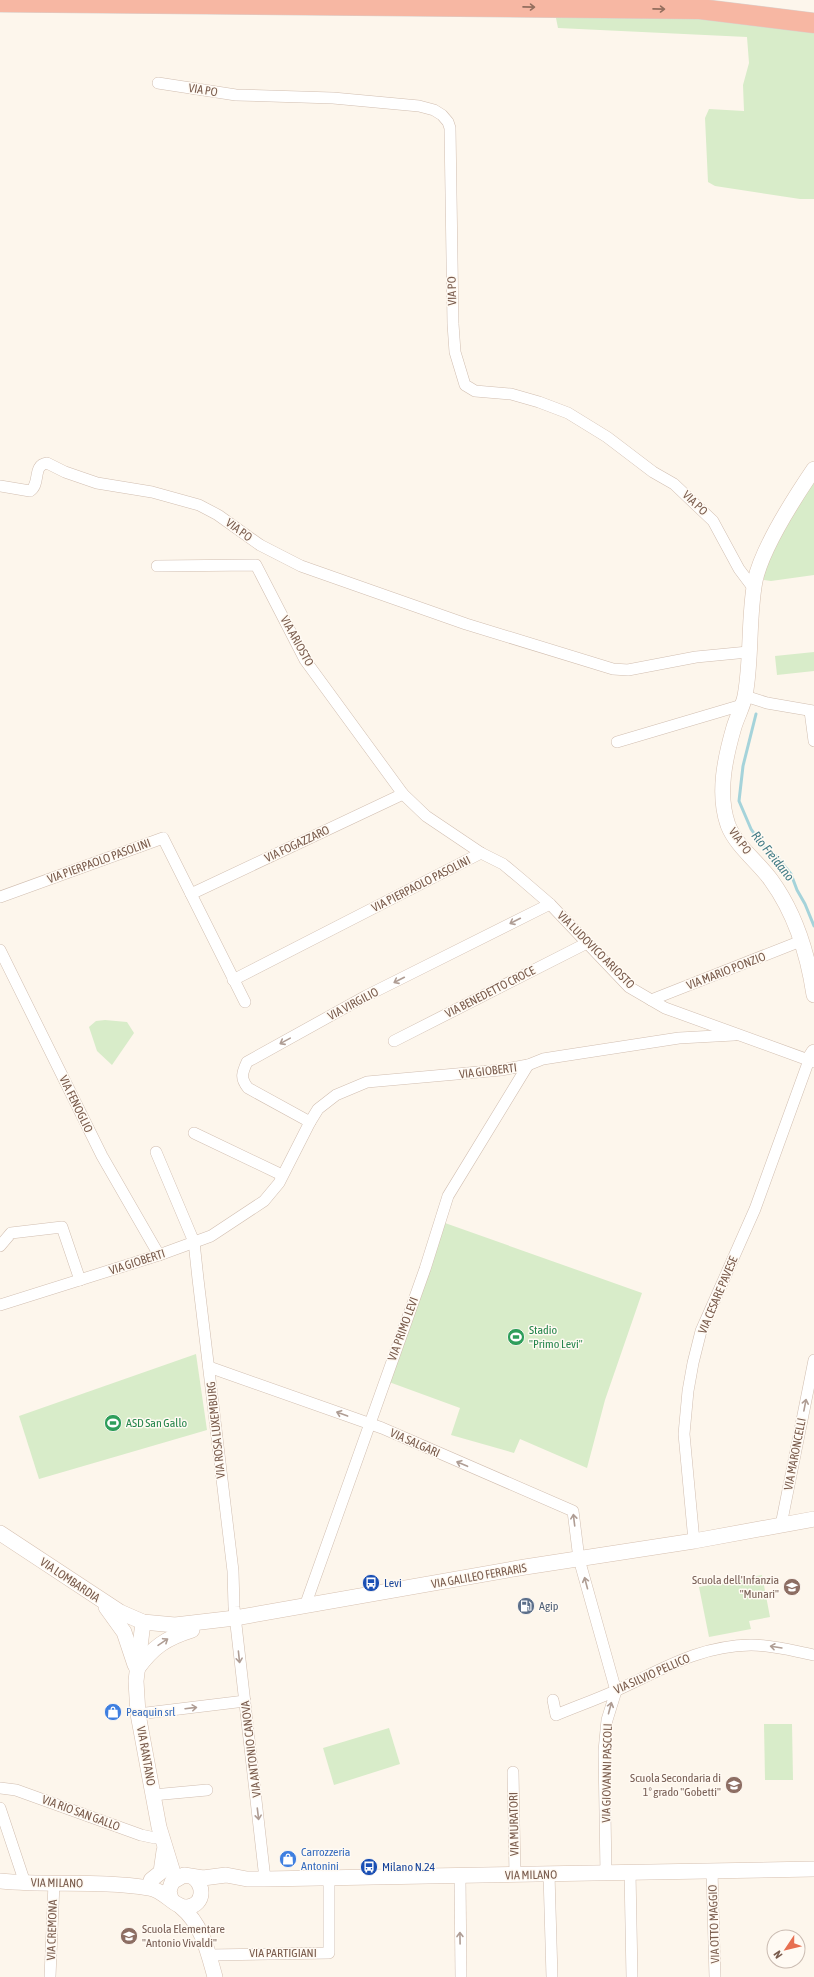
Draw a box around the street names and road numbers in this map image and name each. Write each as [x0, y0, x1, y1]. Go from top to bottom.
street label: VIA PO [187, 81, 219, 99]
street label: VIA PO [445, 276, 459, 306]
street label: VIA PO [680, 488, 710, 518]
street label: VIA PO [223, 516, 255, 544]
street label: VIA ARIOSTO [277, 613, 317, 669]
street label: VIA FOGAZZARO [262, 823, 332, 865]
street label: VIA PO [726, 825, 754, 857]
street label: VIA PIERPAOLO PASOLINI [45, 836, 153, 886]
street label: VIA PIERPAOLO PASOLINI [369, 853, 473, 915]
street label: VIA LUDOVICO ARIOSTO [554, 908, 638, 992]
street label: VIA MARIO PONZIO [684, 949, 768, 993]
street label: VIA BENEDETTO CROCE [443, 963, 537, 1021]
street label: VIA VIRGILIO [325, 985, 381, 1023]
street label: VIA GIOBERTI [458, 1061, 518, 1081]
street label: VIA FENOGLIO [56, 1073, 96, 1135]
street label: VIA GIOBERTI [107, 1246, 167, 1278]
street label: VIA CESARE PAVESE [695, 1254, 741, 1336]
street label: VIA PRIMO LEVI [385, 1295, 421, 1363]
street label: VIA ROSA LUXEMBURG [204, 1381, 228, 1479]
street label: VIA MARONCELLI [781, 1417, 809, 1491]
street label: VIA SALGARI [388, 1426, 442, 1460]
street label: VIA LOMBARDIA [37, 1555, 103, 1605]
street label: VIA GALILEO FERRARIS [430, 1561, 528, 1591]
street label: VIA SILVIO PELLICO [612, 1651, 692, 1697]
street label: VIA ANTONIO CANOVA [238, 1700, 264, 1798]
street label: VIA GIOVANNI PASCOLI [599, 1723, 615, 1823]
street label: VIA RANTANO [134, 1725, 158, 1787]
street label: VIA RIO SAN GALLO [40, 1792, 122, 1834]
street label: VIA MURATORI [506, 1792, 522, 1856]
street label: VIA MILANO [505, 1868, 557, 1882]
street label: VIA MILANO [31, 1876, 83, 1890]
street label: VIA OTTO MAGGIO [706, 1884, 722, 1964]
street label: VIA CREMONA [44, 1899, 60, 1961]
street label: VIA PARTIGIANI [249, 1946, 317, 1960]

